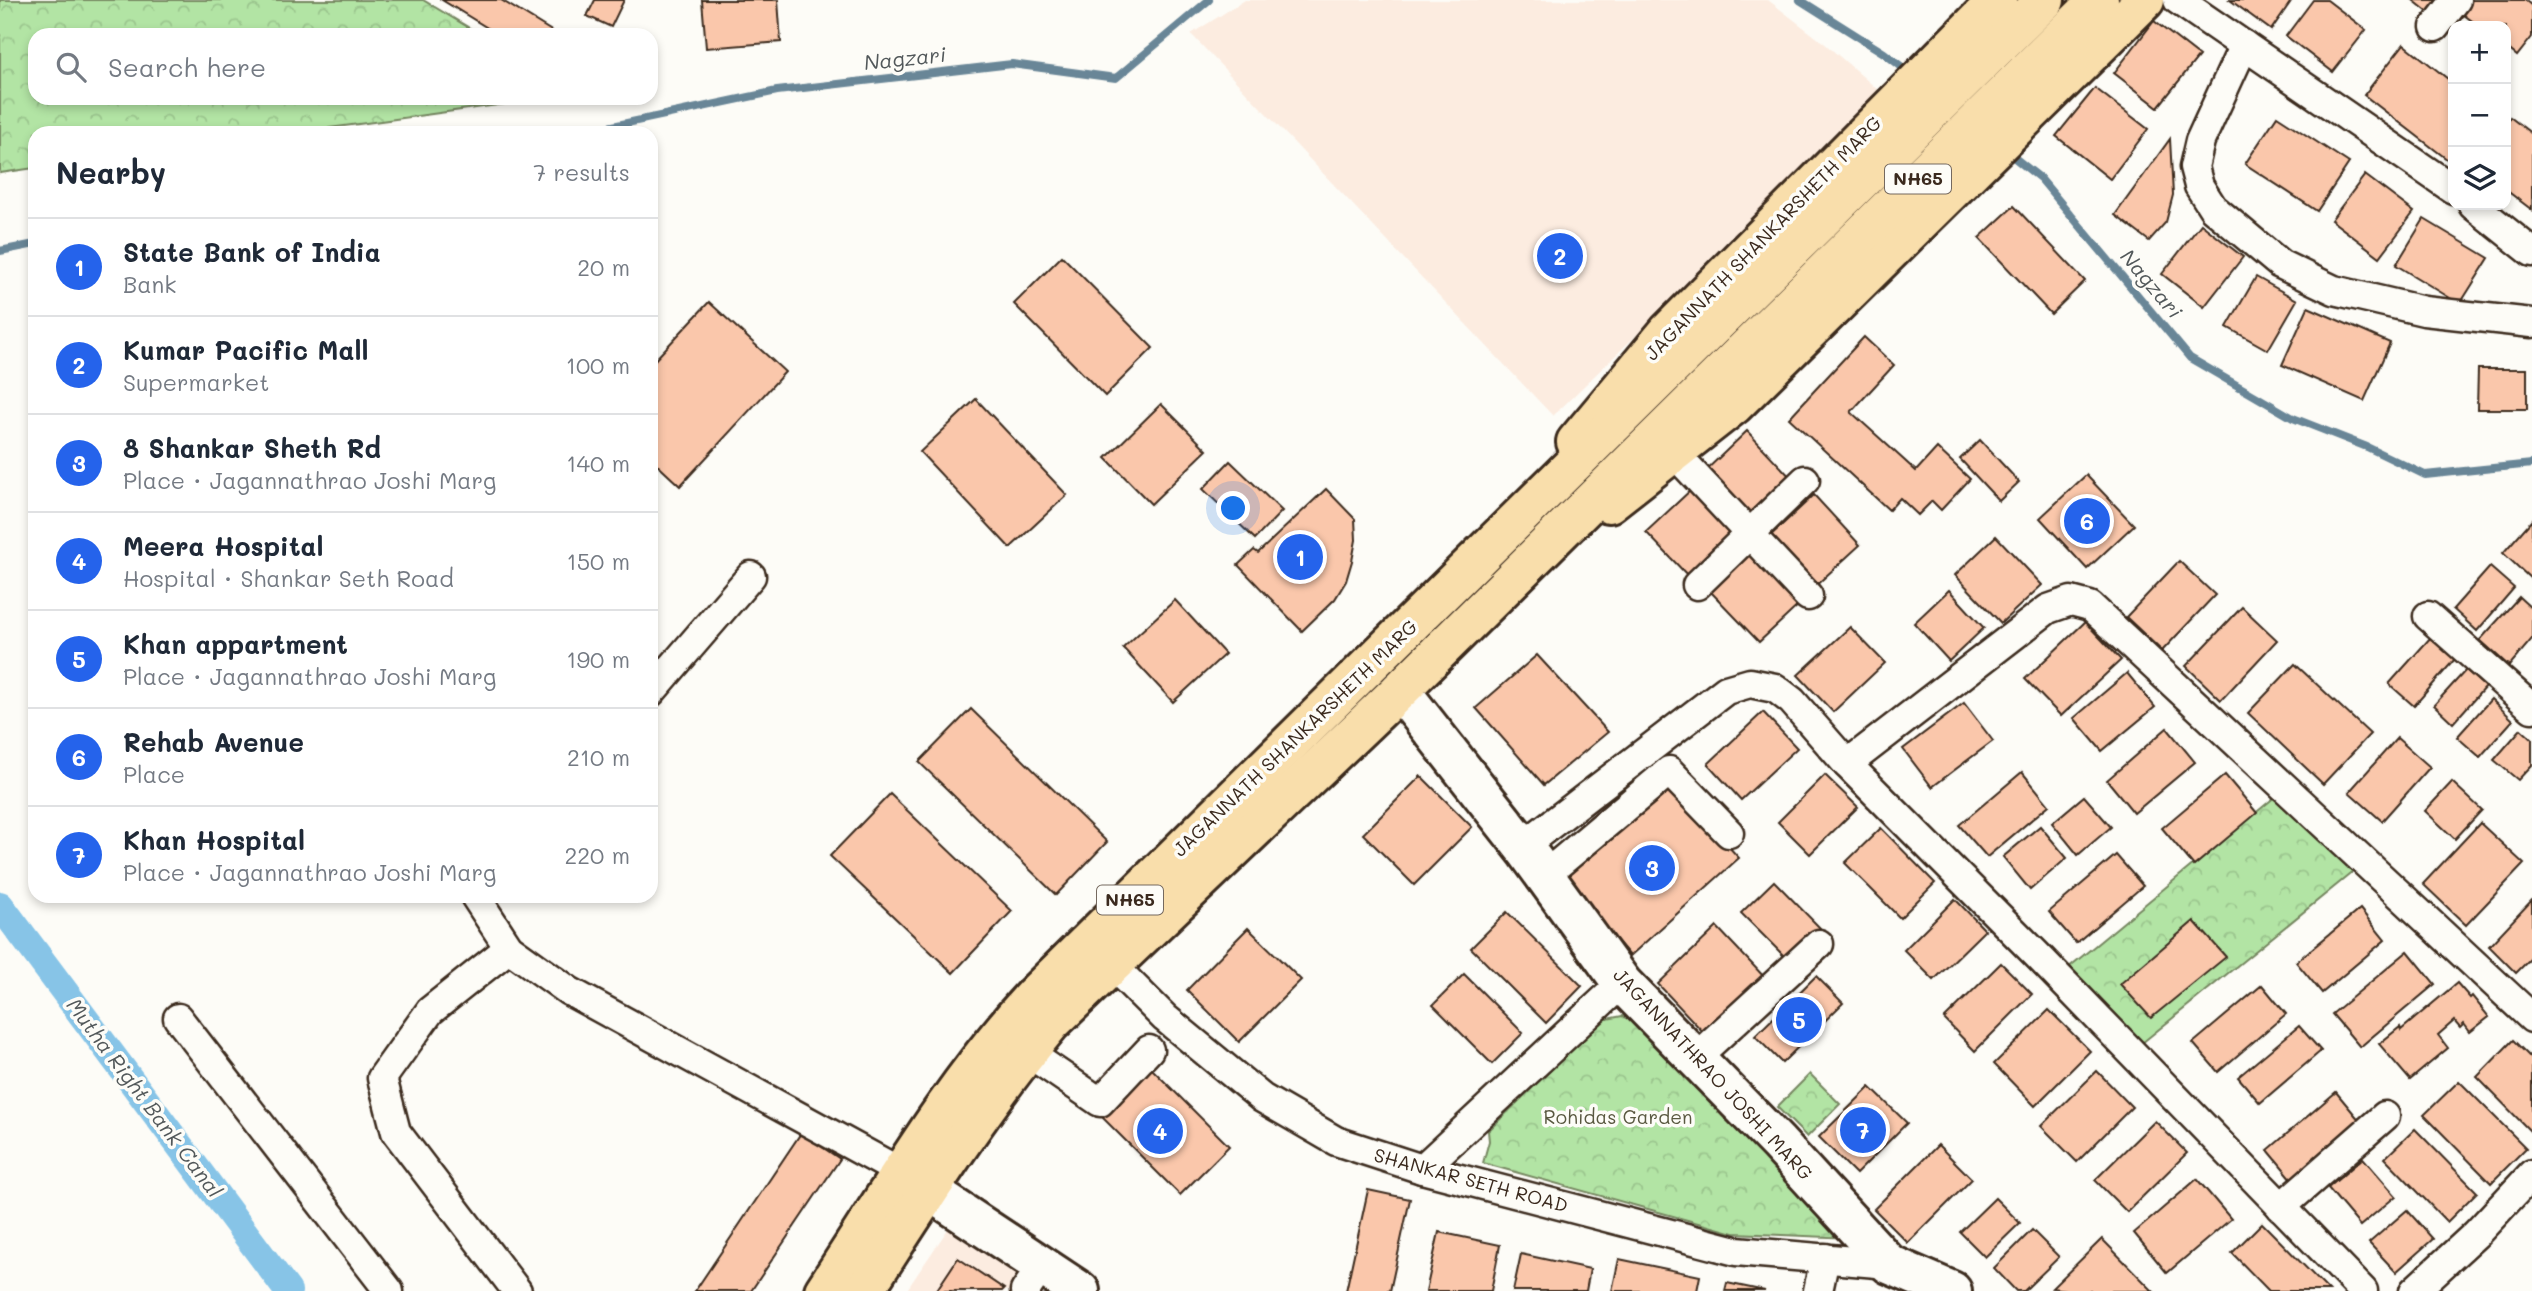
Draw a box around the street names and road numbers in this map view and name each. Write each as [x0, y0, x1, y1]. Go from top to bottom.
street label: JAGANNATH SHANKARSHETH MARG [1639, 110, 1886, 365]
road number: NH65 [1885, 164, 1951, 194]
street label: JAGANNATH SHANKARSHETH MARG [1167, 614, 1422, 861]
road number: NH65 [1097, 886, 1163, 915]
street label: JAGANNATHRAO JOSHI MARG [1608, 962, 1818, 1185]
street label: SHANKAR SETH ROAD [1372, 1142, 1571, 1217]

